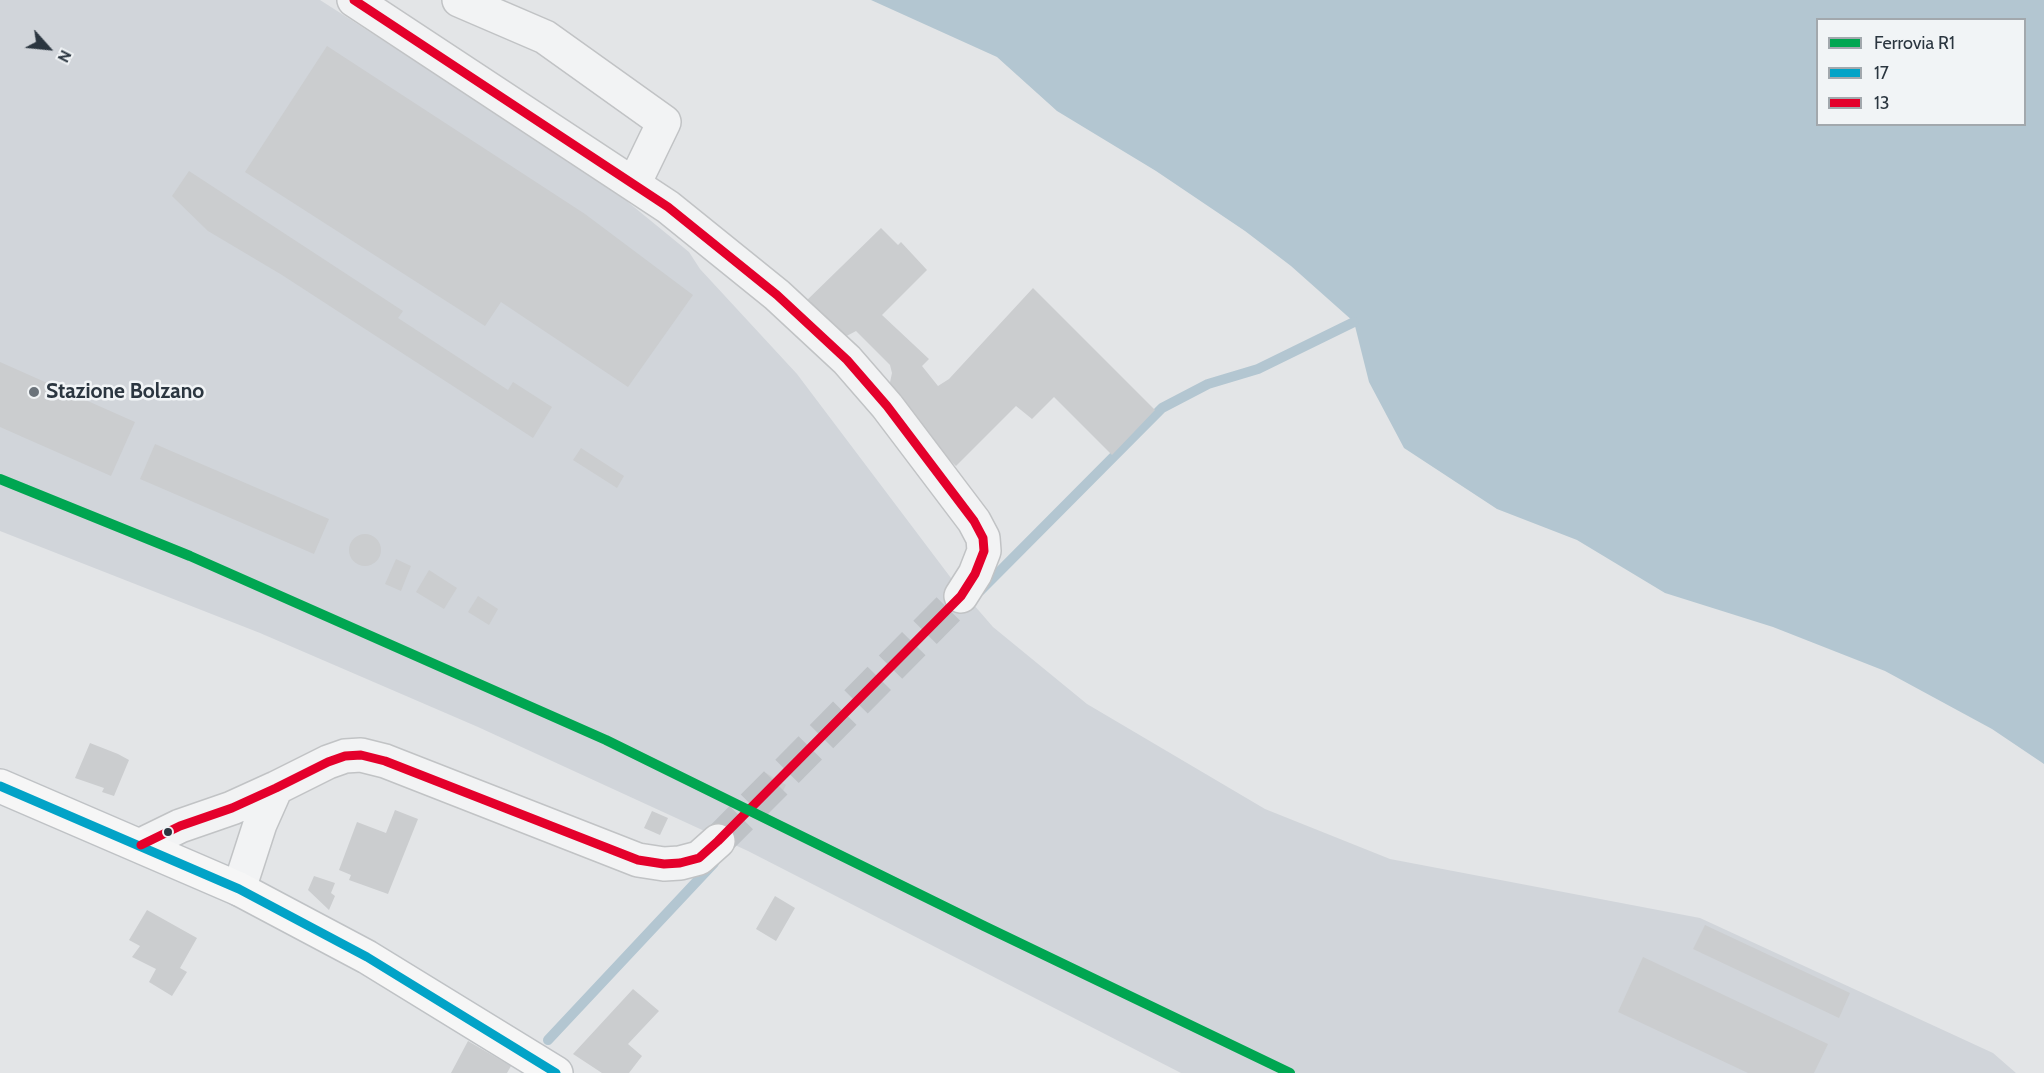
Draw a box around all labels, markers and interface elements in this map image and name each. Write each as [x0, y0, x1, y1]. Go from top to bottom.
north arrow [18, 18, 78, 78]
legend [1816, 18, 2026, 126]
text: Ferrovia R1 [1874, 32, 1955, 54]
text: N [53, 47, 76, 66]
text: 17 [1874, 62, 1889, 84]
text: 13 [1874, 92, 1890, 114]
place label: Stazione Bolzano [46, 379, 204, 405]
marker: Stazione Bolzano [27, 385, 41, 399]
unlabelled marker [162, 826, 174, 838]

